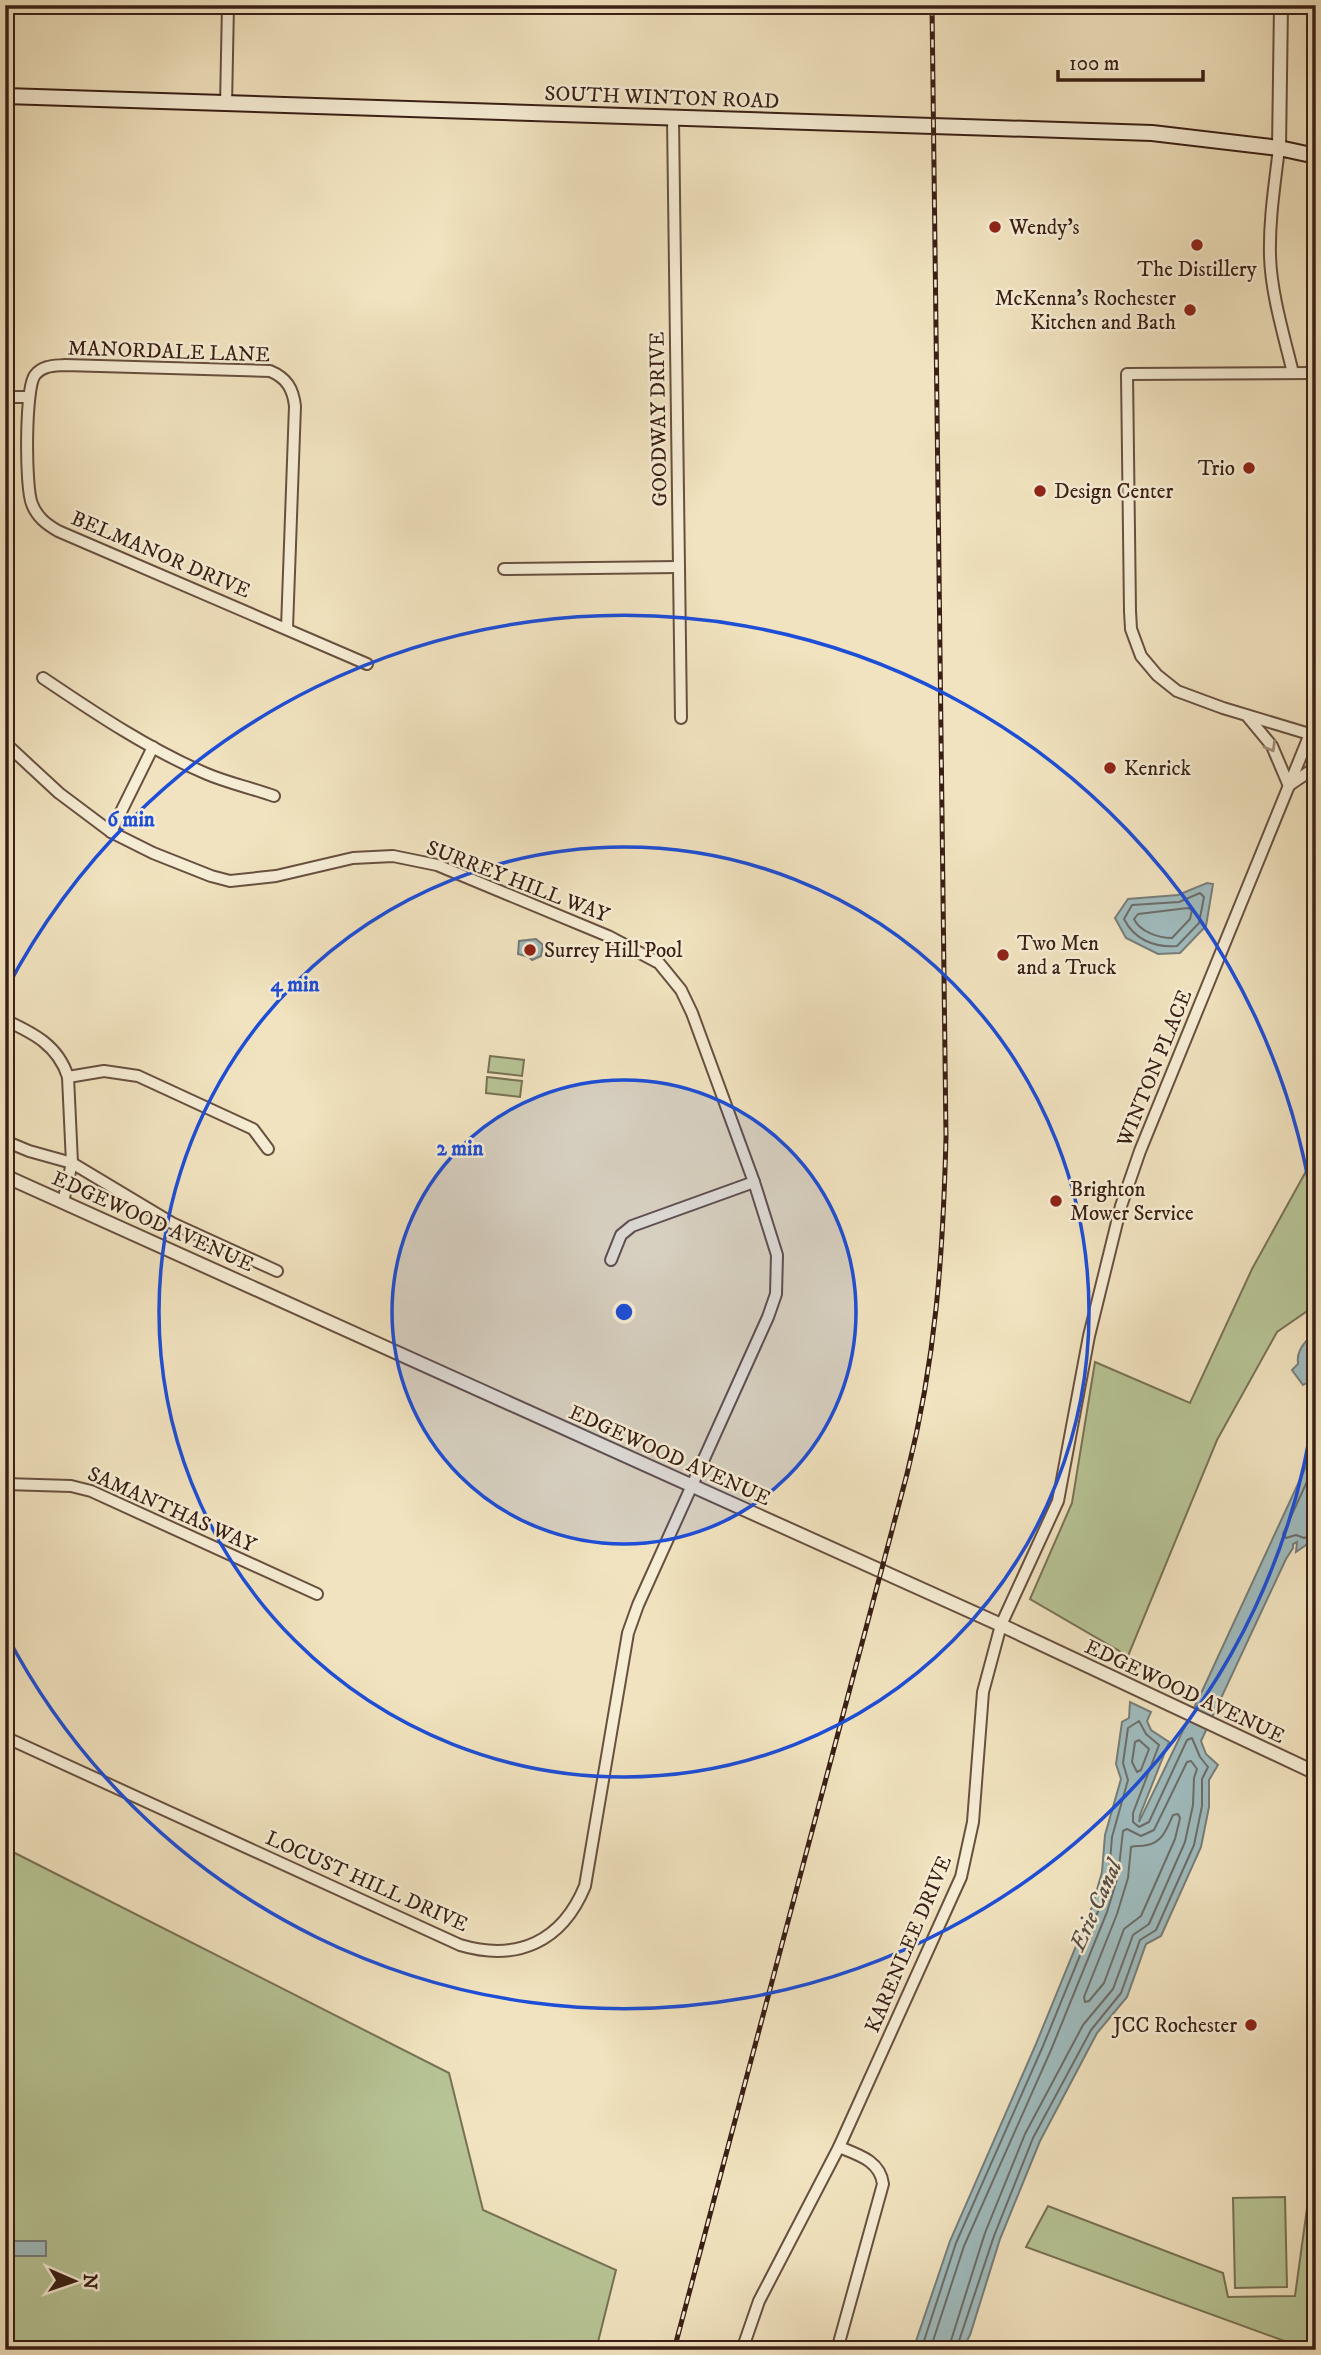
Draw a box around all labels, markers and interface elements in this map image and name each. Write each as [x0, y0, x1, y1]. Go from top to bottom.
scale bar [1058, 38, 1204, 82]
text: 100 m [1069, 51, 1120, 77]
street label: SOUTH WINTON ROAD [544, 81, 780, 115]
place label: Wendy's [1008, 215, 1080, 241]
marker: Wendy's [987, 219, 1003, 235]
marker: The Distillery [1189, 237, 1205, 253]
place label: The Distillery [1137, 257, 1258, 283]
place label: McKenna's Rochester Kitchen and Bath [995, 286, 1176, 336]
marker: McKenna's Rochester Kitchen and Bath [1182, 302, 1198, 318]
street label: GOODWAY DRIVE [644, 331, 674, 507]
street label: MANORDALE LANE [67, 335, 271, 369]
place label: Trio [1198, 456, 1235, 482]
marker: Trio [1241, 460, 1257, 476]
place label: Design Center [1054, 479, 1173, 505]
marker: Design Center [1032, 483, 1048, 499]
street label: BELMANOR DRIVE [67, 505, 254, 604]
one-way arrow [1263, 740, 1276, 753]
place label: Kenrick [1124, 756, 1191, 782]
marker: Kenrick [1102, 760, 1118, 776]
text: 6 min [107, 807, 156, 833]
street label: SURREY HILL WAY [423, 835, 613, 929]
place label: Two Men and a Truck [1017, 931, 1117, 981]
place label: Surrey Hill Pool [544, 938, 683, 964]
marker: Surrey Hill Pool [522, 942, 538, 958]
marker: Two Men and a Truck [995, 947, 1011, 963]
text: 4 min [271, 972, 320, 998]
street label: WINTON PLACE [1111, 986, 1198, 1152]
text: 2 min [437, 1136, 485, 1162]
street label: EDGEWOOD AVENUE [48, 1166, 258, 1278]
place label: Brighton Mower Service [1070, 1177, 1194, 1227]
marker: Brighton Mower Service [1048, 1193, 1064, 1209]
centre of rings [612, 1300, 636, 1324]
street label: EDGEWOOD AVENUE [565, 1400, 775, 1512]
street label: SAMANTHAS WAY [83, 1461, 260, 1559]
street label: EDGEWOOD AVENUE [1080, 1634, 1289, 1750]
street label: LOCUST HILL DRIVE [261, 1826, 472, 1938]
street label: KARENLEE DRIVE [860, 1852, 958, 2037]
water label: Erie Canal [1063, 1854, 1130, 1957]
place label: JCC Rochester [1111, 2013, 1237, 2039]
marker: JCC Rochester [1243, 2017, 1259, 2033]
north arrow [38, 2246, 108, 2316]
text: N [78, 2273, 101, 2290]

